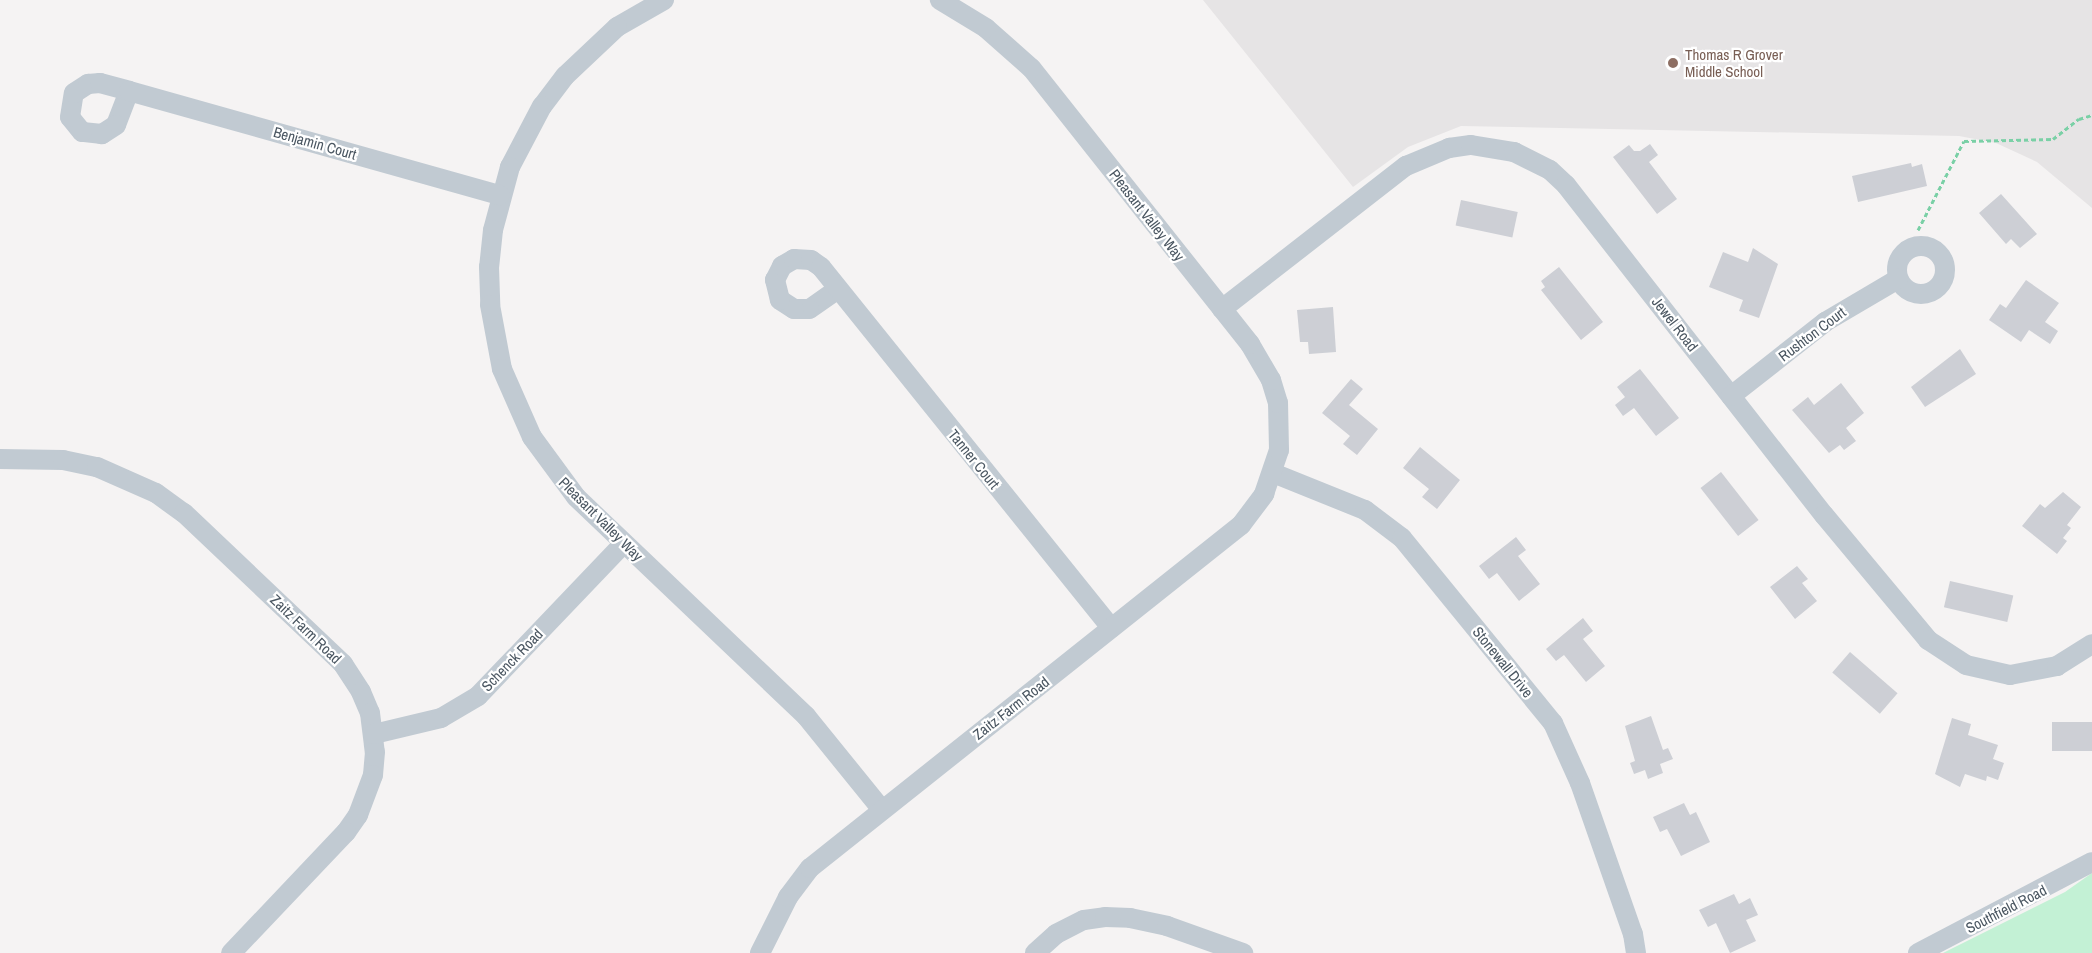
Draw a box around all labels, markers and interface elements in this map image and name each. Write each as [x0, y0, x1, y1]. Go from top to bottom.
place label: Thomas R Grover Middle School [1685, 45, 1783, 80]
marker: Thomas R Grover Middle School [1666, 56, 1680, 70]
street label: Benjamin Court [271, 123, 359, 163]
street label: Pleasant Valley Way [1106, 166, 1188, 264]
street label: Jewel Road [1648, 293, 1702, 355]
street label: Rushton Court [1775, 303, 1849, 365]
street label: Tanner Court [945, 426, 1003, 492]
street label: Pleasant Valley Way [555, 473, 647, 565]
street label: Zaitz Farm Road [267, 591, 345, 667]
street label: Stonewall Drive [1469, 623, 1537, 701]
street label: Schenck Road [478, 625, 546, 695]
street label: Zaitz Farm Road [969, 673, 1053, 743]
street label: Southfield Road [1963, 881, 2049, 937]

